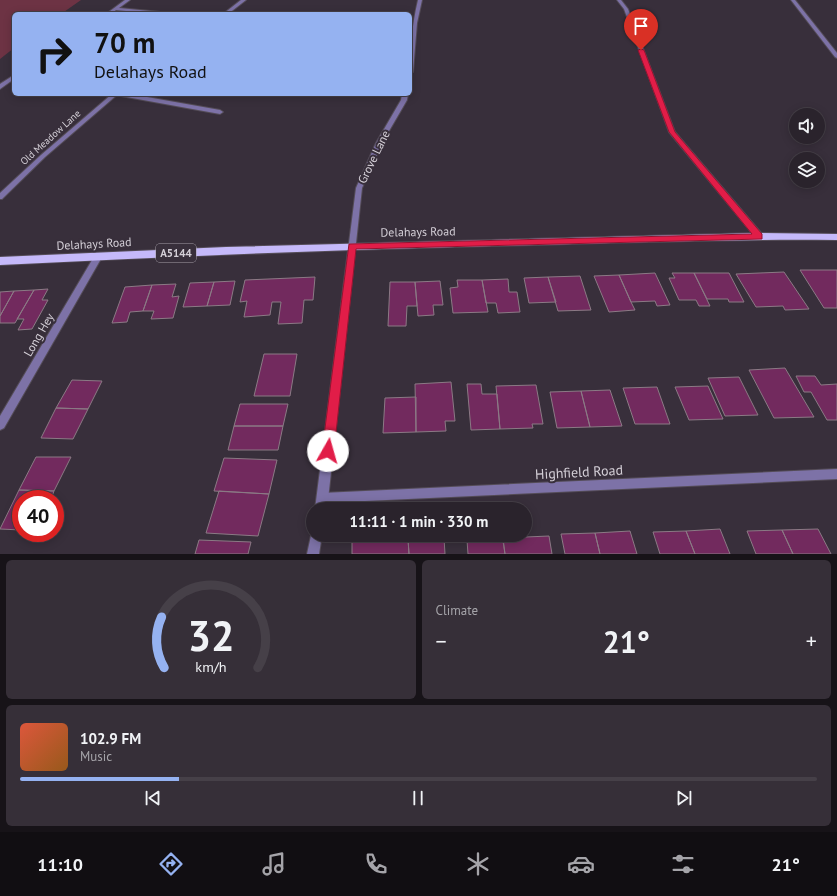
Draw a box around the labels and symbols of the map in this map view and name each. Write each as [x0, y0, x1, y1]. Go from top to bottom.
pin [624, 9, 658, 50]
street label: Old Meadow Lane [18, 107, 83, 168]
street label: Grove Lane [354, 128, 393, 186]
street label: Delahays Road [380, 223, 456, 240]
street label: Delahays Road [56, 234, 132, 253]
road number: A5144 [156, 244, 196, 262]
street label: Long Hey [20, 310, 57, 359]
position arrow [307, 430, 349, 472]
street label: Highfield Road [535, 461, 623, 483]
speed limit sign: 40 [12, 490, 64, 542]

